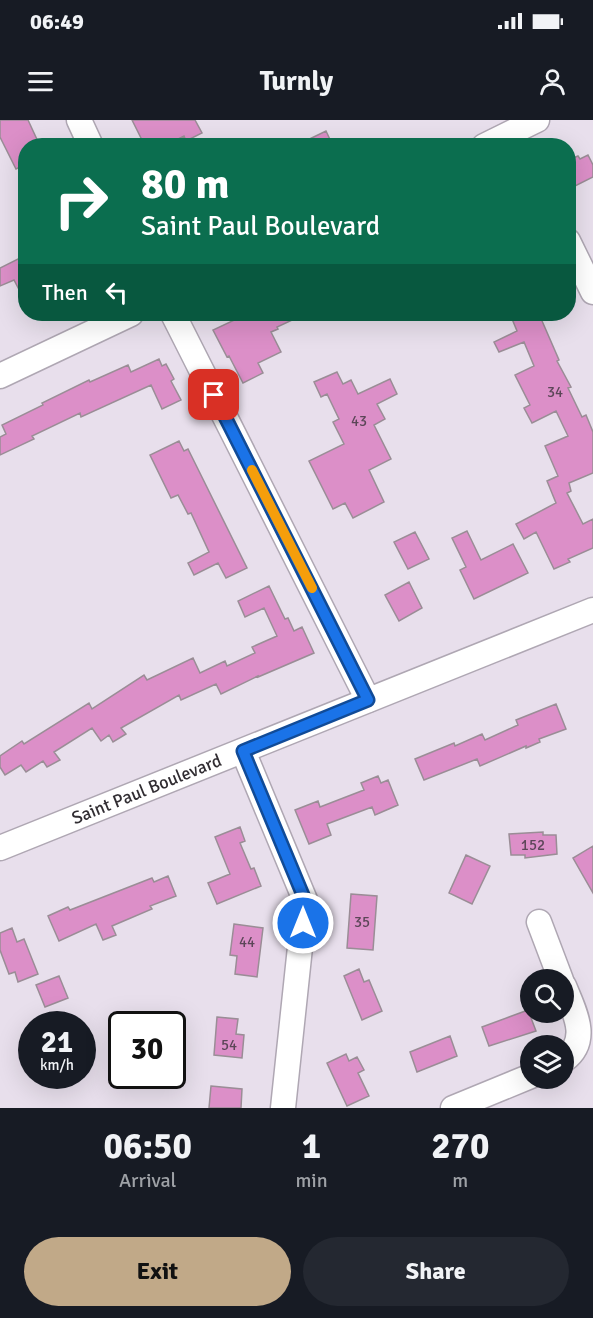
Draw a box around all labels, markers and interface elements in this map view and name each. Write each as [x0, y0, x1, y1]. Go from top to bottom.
text: 06:49 [30, 8, 84, 35]
icon: menu [24, 65, 57, 98]
text: Turnly [260, 65, 333, 98]
icon: person [536, 65, 569, 98]
text: 80 m [141, 159, 230, 210]
icon: right [42, 162, 120, 240]
text: Saint Paul Boulevard [141, 210, 380, 243]
icon: left [100, 276, 133, 309]
text: Then [42, 279, 88, 306]
pin [188, 369, 239, 420]
icon: arrive [197, 378, 230, 411]
house number: 34 [547, 383, 563, 401]
house number: 43 [351, 412, 367, 430]
street label: Saint Paul Boulevard [68, 749, 225, 829]
house number: 152 [521, 836, 545, 854]
position arrow [271, 891, 335, 955]
house number: 35 [354, 913, 370, 931]
house number: 44 [239, 933, 255, 951]
map controls [520, 969, 574, 1089]
button: search [520, 969, 574, 1023]
speed limit sign: 30 [108, 1011, 186, 1089]
text: 21 [41, 1024, 73, 1061]
button: layers [520, 1035, 574, 1089]
house number: 54 [221, 1036, 237, 1054]
text: km/h [40, 1056, 74, 1074]
text: 06:50 [104, 1124, 192, 1169]
text: 1 [302, 1124, 321, 1169]
text: 270 [431, 1124, 489, 1169]
text: Arrival [119, 1168, 176, 1193]
text: min [295, 1168, 328, 1193]
text: m [452, 1168, 468, 1193]
button: Exit [24, 1237, 291, 1306]
button: Share [303, 1237, 569, 1306]

